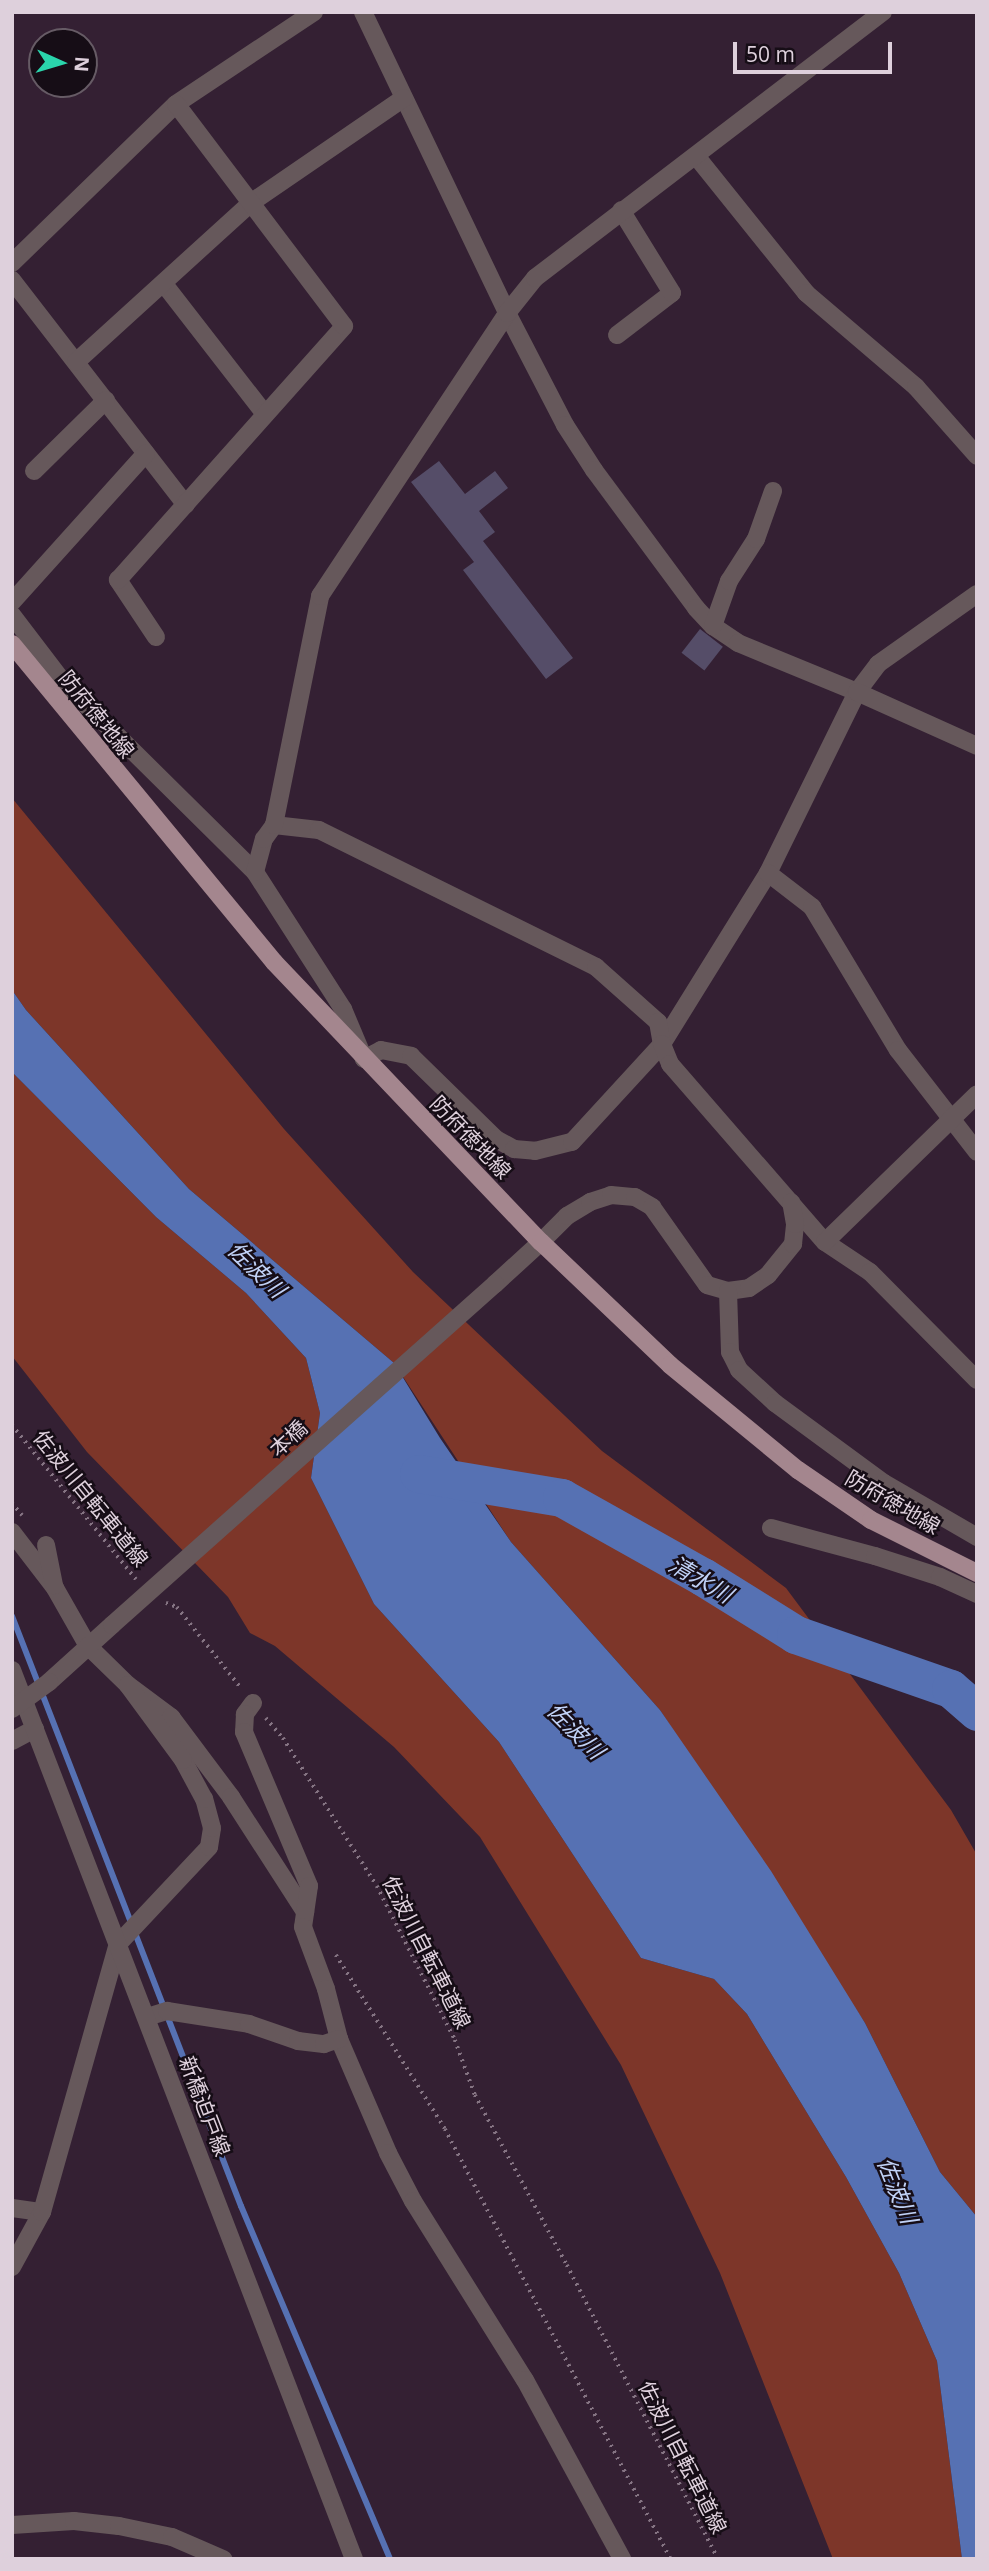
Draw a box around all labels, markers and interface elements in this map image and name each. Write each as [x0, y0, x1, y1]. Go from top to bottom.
north arrow [28, 28, 98, 98]
scale bar [737, 28, 896, 72]
text: 50 m [746, 40, 795, 68]
text: N [68, 56, 95, 73]
street label: 防府徳地線 [54, 665, 140, 763]
street label: 防府徳地線 [425, 1090, 517, 1184]
water label: 佐波川 [223, 1235, 291, 1303]
street label: 本橋 [264, 1415, 312, 1461]
street label: 佐波川自転車道線 [28, 1425, 154, 1571]
street label: 防府徳地線 [841, 1465, 945, 1539]
water label: 清水川 [664, 1550, 738, 1608]
water label: 佐波川 [542, 1696, 610, 1764]
street label: 佐波川自転車道線 [378, 1871, 476, 2033]
street label: 新橋迫戸線 [174, 2052, 236, 2160]
water label: 佐波川 [872, 2153, 924, 2227]
street label: 佐波川自転車道線 [634, 2376, 732, 2538]

